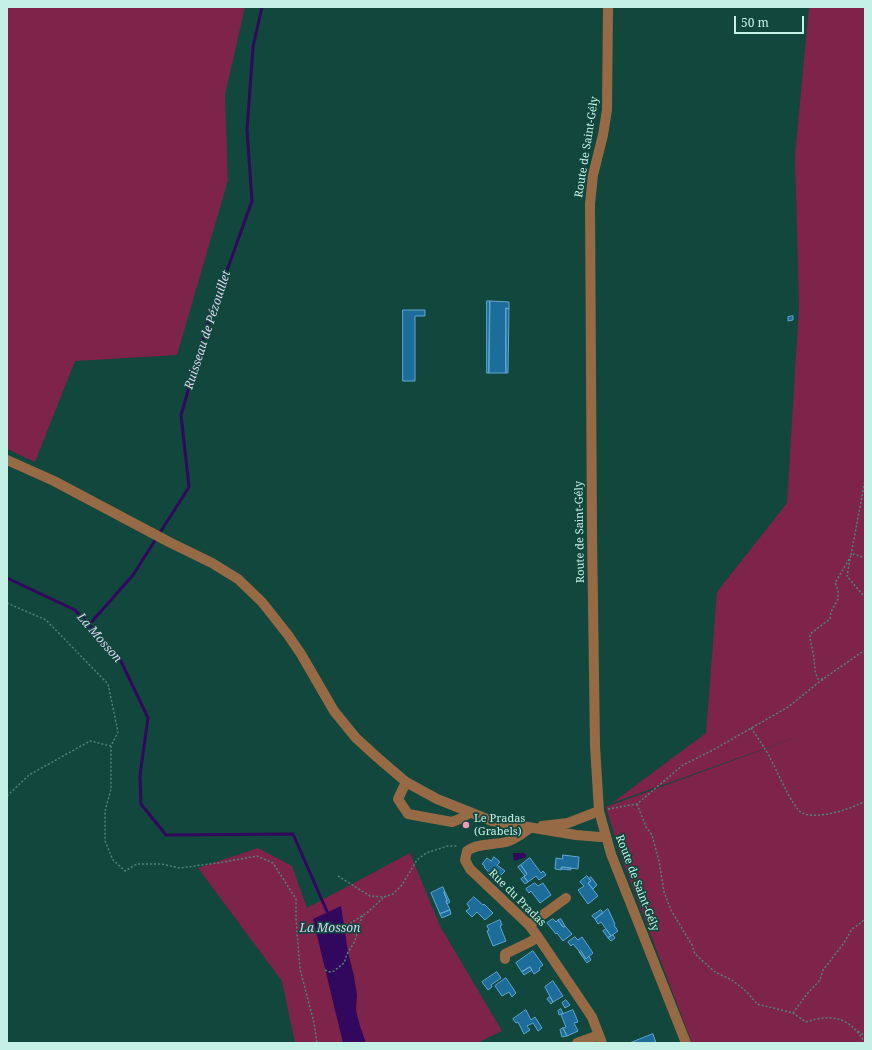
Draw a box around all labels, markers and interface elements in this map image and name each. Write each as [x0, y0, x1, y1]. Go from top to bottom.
scale bar [736, 8, 806, 34]
text: 50 m [741, 14, 769, 31]
street label: Route de Saint-Gély [572, 96, 602, 198]
water label: Ruisseau de Pézouillet [182, 269, 234, 391]
street label: Route de Saint-Gély [573, 481, 587, 583]
water label: La Mosson [74, 610, 124, 666]
place label: Le Pradas (Grabels) [474, 812, 525, 838]
marker: Le Pradas (Grabels) [461, 820, 471, 830]
street label: Route de Saint-Gély [613, 833, 661, 933]
street label: Rue du Pradas [486, 867, 548, 929]
water label: La Mosson [300, 922, 360, 936]

